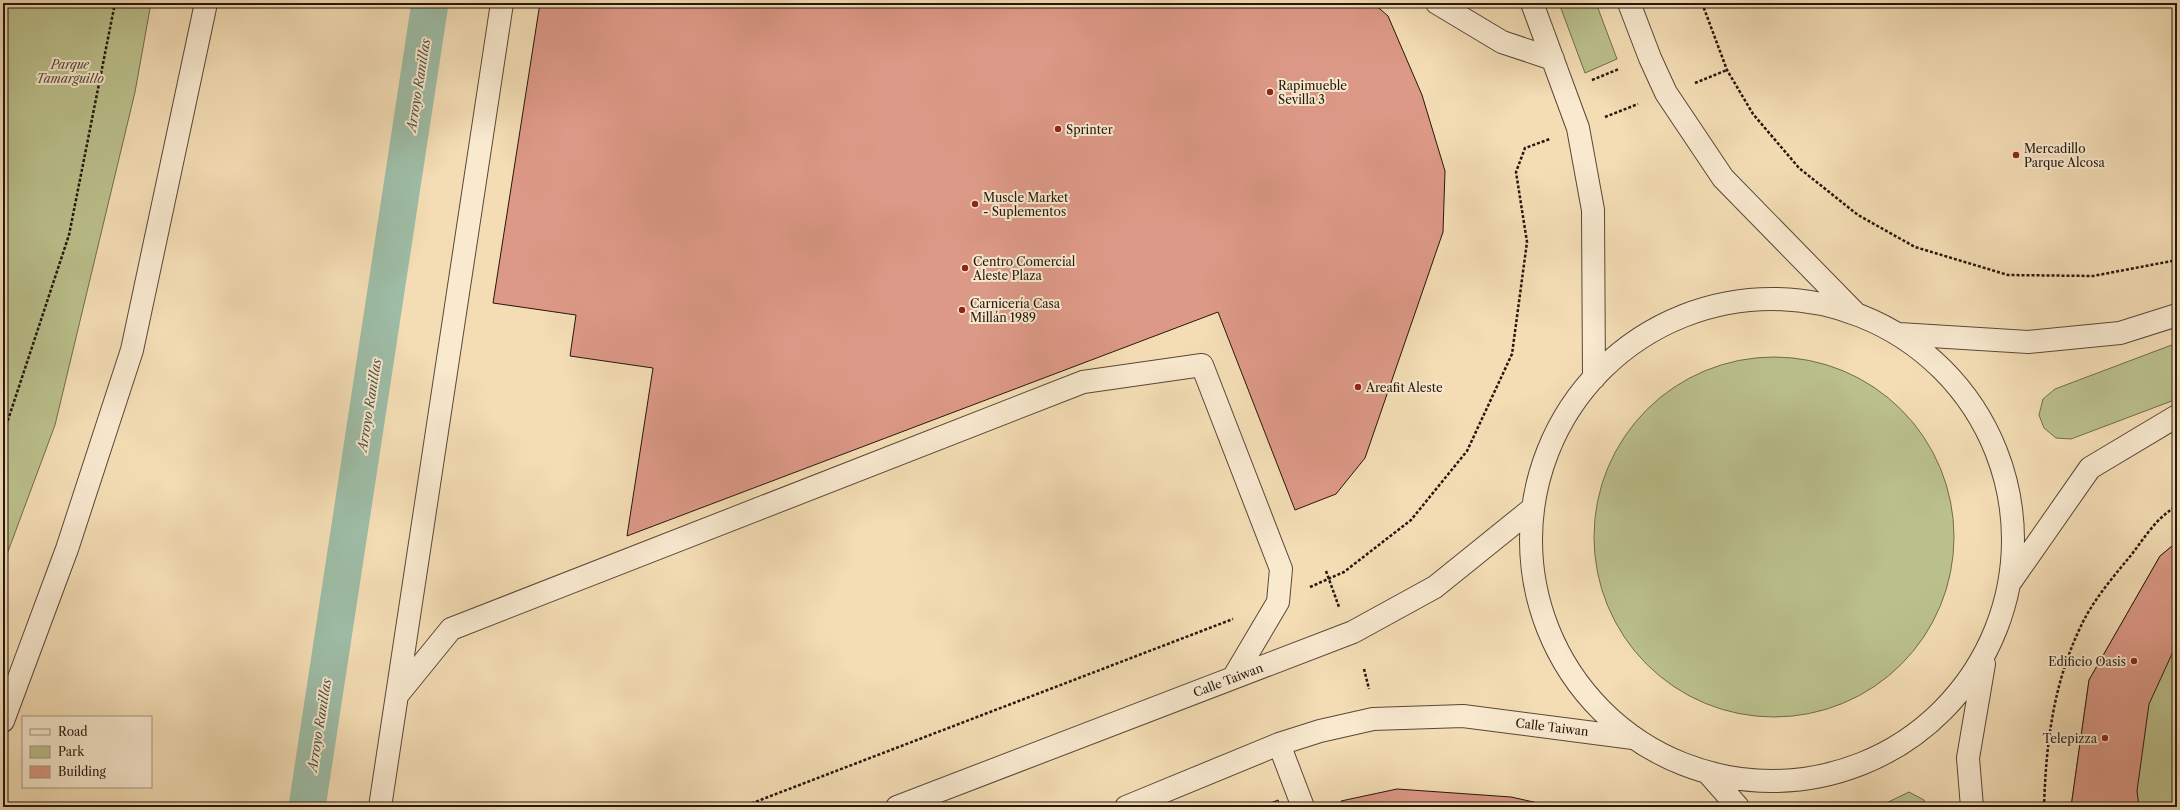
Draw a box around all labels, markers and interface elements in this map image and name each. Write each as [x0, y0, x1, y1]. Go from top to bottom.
water label: Arroyo Ranillas [402, 37, 433, 135]
park label: Parque Tamarguillo [36, 57, 104, 86]
place label: Rapimueble Sevilla 3 [1278, 78, 1347, 107]
marker: Rapimueble Sevilla 3 [1265, 87, 1275, 97]
place label: Sprinter [1066, 122, 1113, 137]
marker: Sprinter [1053, 124, 1063, 134]
place label: Mercadillo Parque Alcosa [2024, 141, 2105, 170]
marker: Mercadillo Parque Alcosa [2011, 150, 2021, 160]
place label: Muscle Market - Suplementos [983, 190, 1069, 219]
marker: Muscle Market - Suplementos [970, 199, 980, 209]
place label: Centro Comercial Aleste Plaza [972, 254, 1076, 283]
marker: Centro Comercial Aleste Plaza [960, 263, 970, 273]
place label: Carnicería Casa Millán 1989 [970, 296, 1061, 325]
marker: Carnicería Casa Millán 1989 [957, 305, 967, 315]
water label: Arroyo Ranillas [353, 357, 384, 455]
place label: Areafit Aleste [1365, 380, 1443, 395]
marker: Areafit Aleste [1353, 382, 1363, 392]
place label: Edificio Oasis [2048, 654, 2126, 669]
marker: Edificio Oasis [2129, 656, 2139, 666]
street label: Calle Taiwan [1191, 660, 1265, 700]
water label: Arroyo Ranillas [303, 677, 334, 775]
street label: Calle Taiwan [1515, 715, 1590, 739]
legend [22, 716, 152, 788]
text: Road [58, 724, 88, 739]
place label: Telepizza [2042, 731, 2098, 746]
marker: Telepizza [2100, 733, 2110, 743]
text: Park [58, 744, 85, 759]
text: Building [58, 764, 106, 779]

